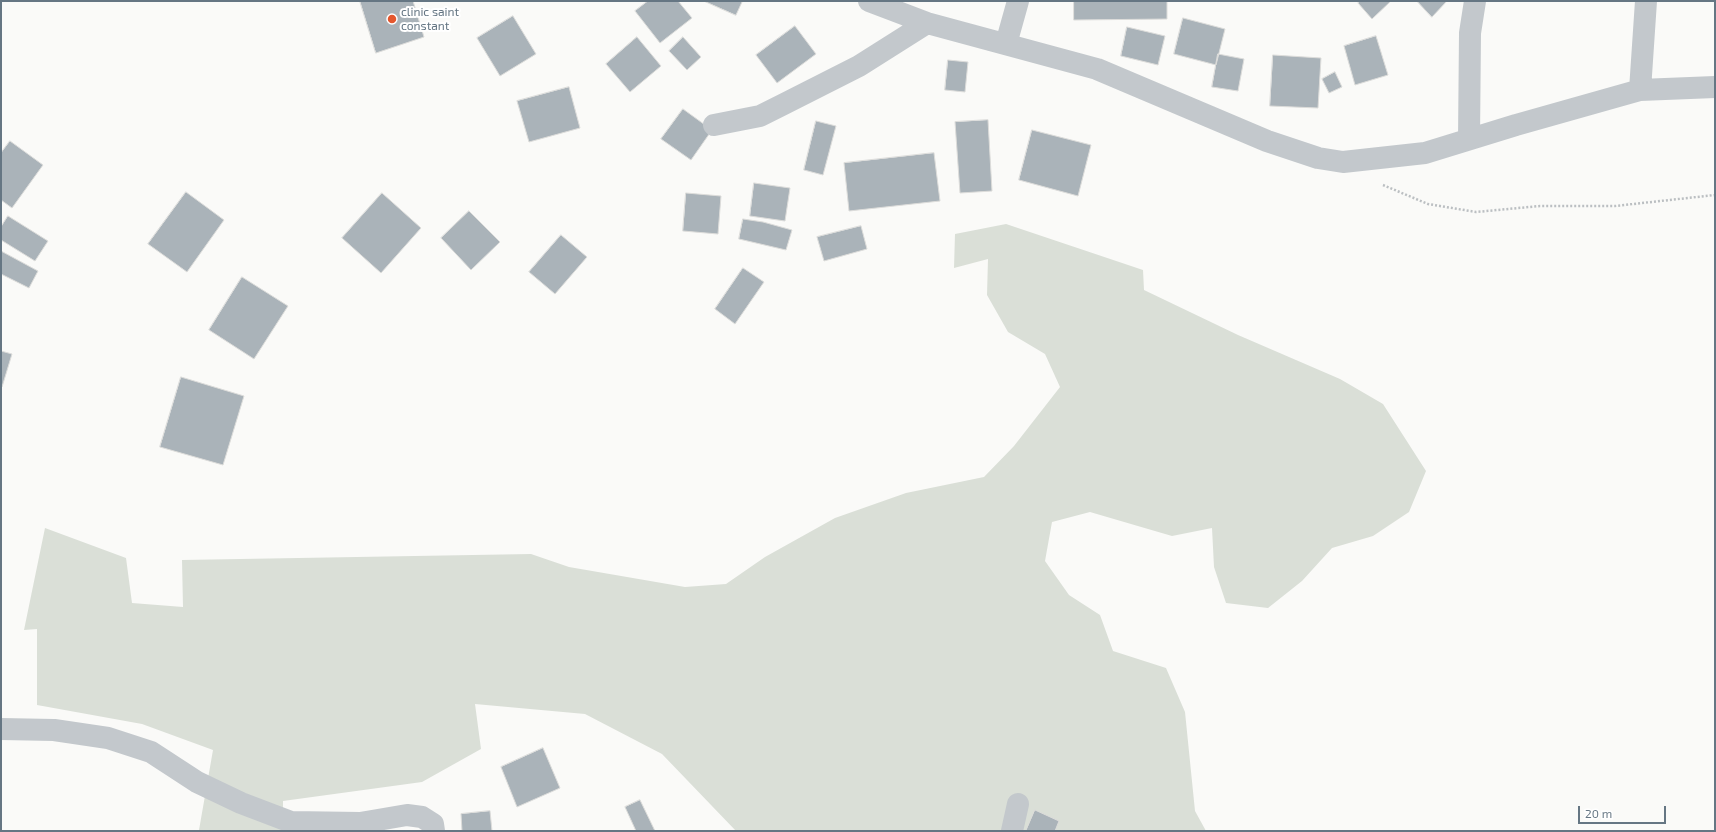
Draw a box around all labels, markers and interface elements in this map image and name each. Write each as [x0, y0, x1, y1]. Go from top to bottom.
place label: clinic saint constant [401, 5, 459, 33]
marker: clinic saint constant [386, 13, 398, 25]
scale bar [1580, 798, 1668, 824]
text: 20 m [1585, 806, 1612, 820]

